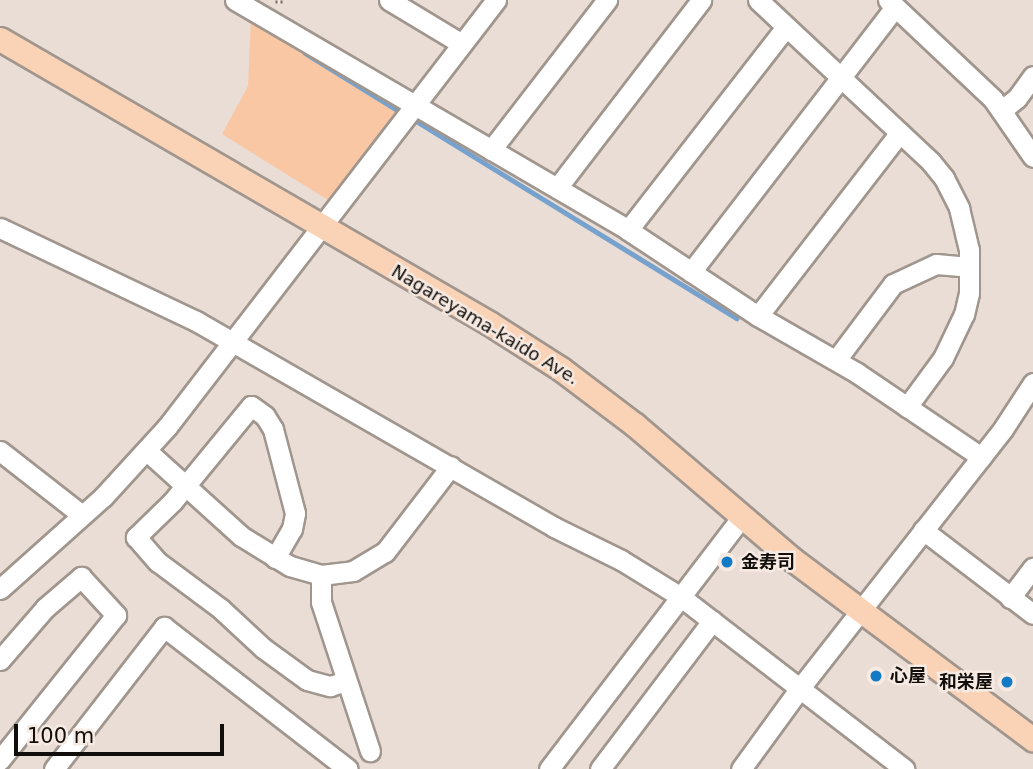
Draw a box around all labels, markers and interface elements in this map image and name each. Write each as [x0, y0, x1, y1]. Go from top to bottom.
street label: Nagareyama-kaido Ave. [387, 260, 583, 390]
place label: 金寿司 [741, 551, 795, 573]
marker: 金寿司 [719, 554, 735, 570]
place label: 心屋 [890, 665, 926, 687]
marker: 心屋 [868, 668, 884, 684]
place label: 和栄屋 [939, 671, 993, 693]
marker: 和栄屋 [999, 674, 1015, 690]
scale bar [18, 710, 228, 754]
text: 100 m [27, 724, 94, 748]

